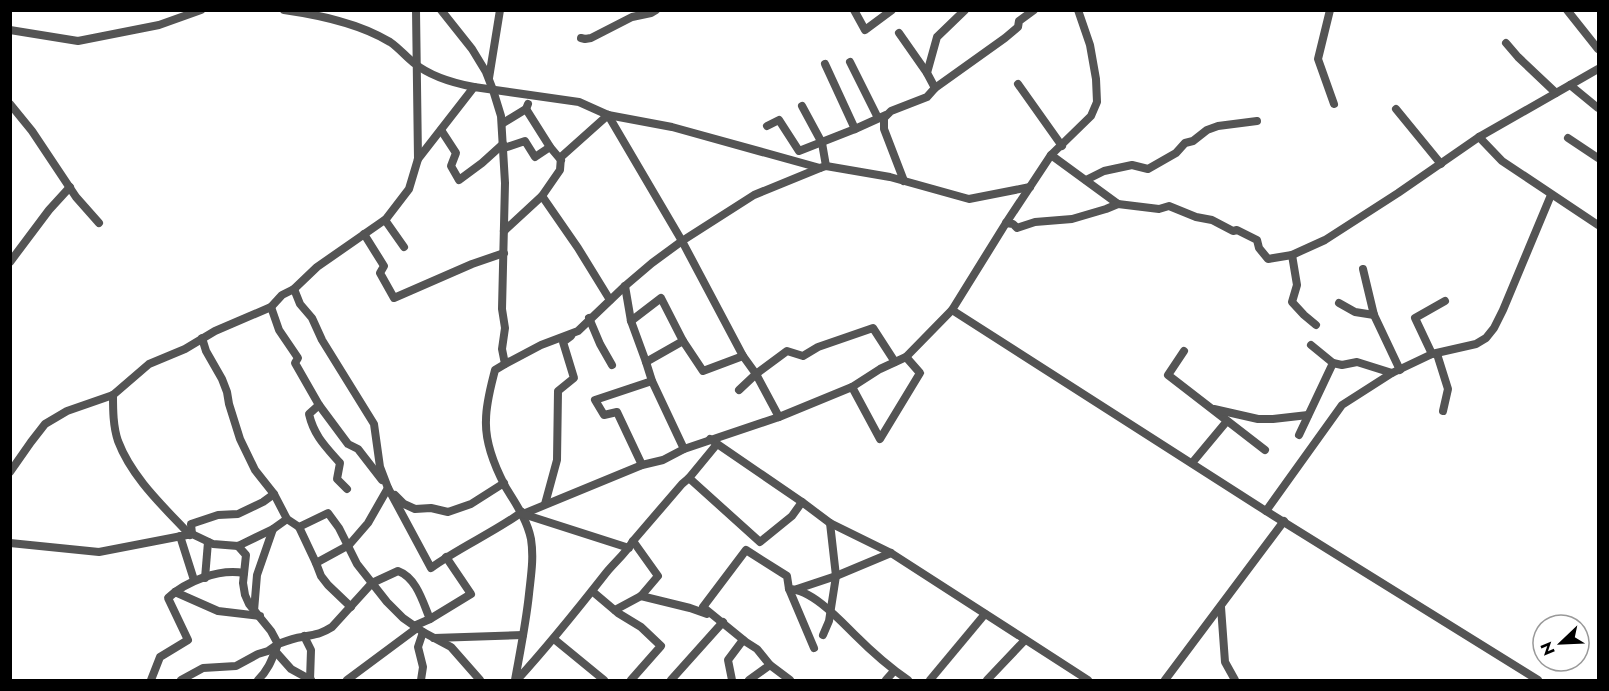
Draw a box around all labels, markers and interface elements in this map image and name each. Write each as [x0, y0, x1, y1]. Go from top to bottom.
north arrow [1531, 613, 1591, 673]
text: N [1535, 638, 1561, 659]

